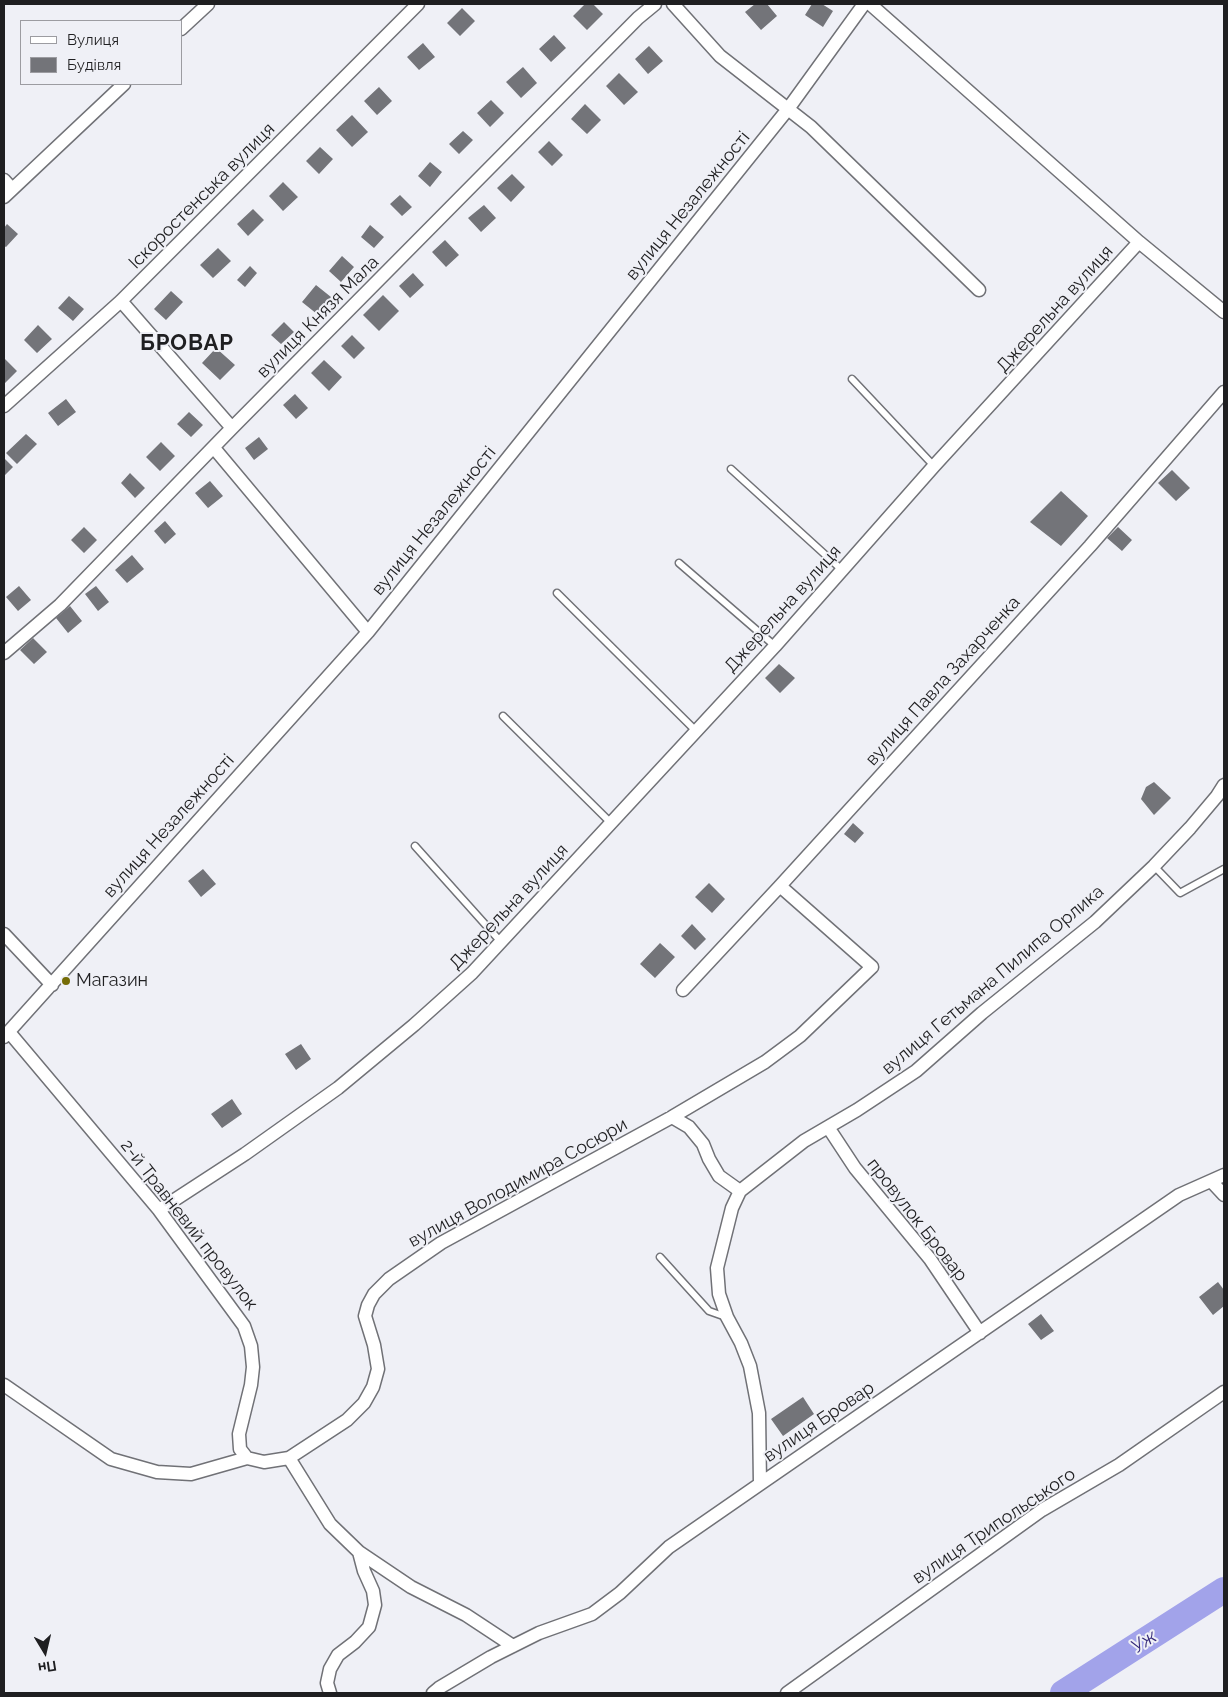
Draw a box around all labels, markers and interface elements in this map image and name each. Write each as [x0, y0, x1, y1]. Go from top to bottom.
legend [20, 20, 182, 85]
text: Вулиця [67, 31, 119, 49]
text: Будівля [67, 56, 121, 74]
street label: Іскоростенська вулиця [125, 119, 279, 273]
street label: вулиця Незалежності [621, 127, 755, 285]
street label: Джерельна вулиця [992, 241, 1118, 377]
street label: вулиця Князя Мала [253, 252, 383, 382]
district label: БРОВАР [139, 330, 235, 356]
street label: вулиця Незалежності [367, 442, 501, 600]
street label: Джерельна вулиця [720, 541, 846, 677]
street label: вулиця Павла Захарченка [861, 592, 1025, 770]
street label: вулиця Незалежності [99, 750, 239, 902]
street label: Джерельна вулиця [445, 840, 573, 974]
street label: вулиця Гетьмана Пилипа Орлика [878, 881, 1108, 1079]
place label: Магазин [76, 970, 148, 992]
marker: Магазин [60, 975, 72, 987]
street label: вулиця Володимира Сосюри [405, 1114, 631, 1252]
street label: 2-й Травневий провулок [116, 1135, 262, 1315]
street label: провулок Бровар [862, 1154, 972, 1286]
street label: вулиця Бровар [760, 1377, 878, 1467]
street label: вулиця Трипольського [908, 1463, 1080, 1589]
water label: Уж [1127, 1625, 1161, 1659]
north arrow [20, 1627, 70, 1677]
text: Пн [37, 1657, 58, 1676]

